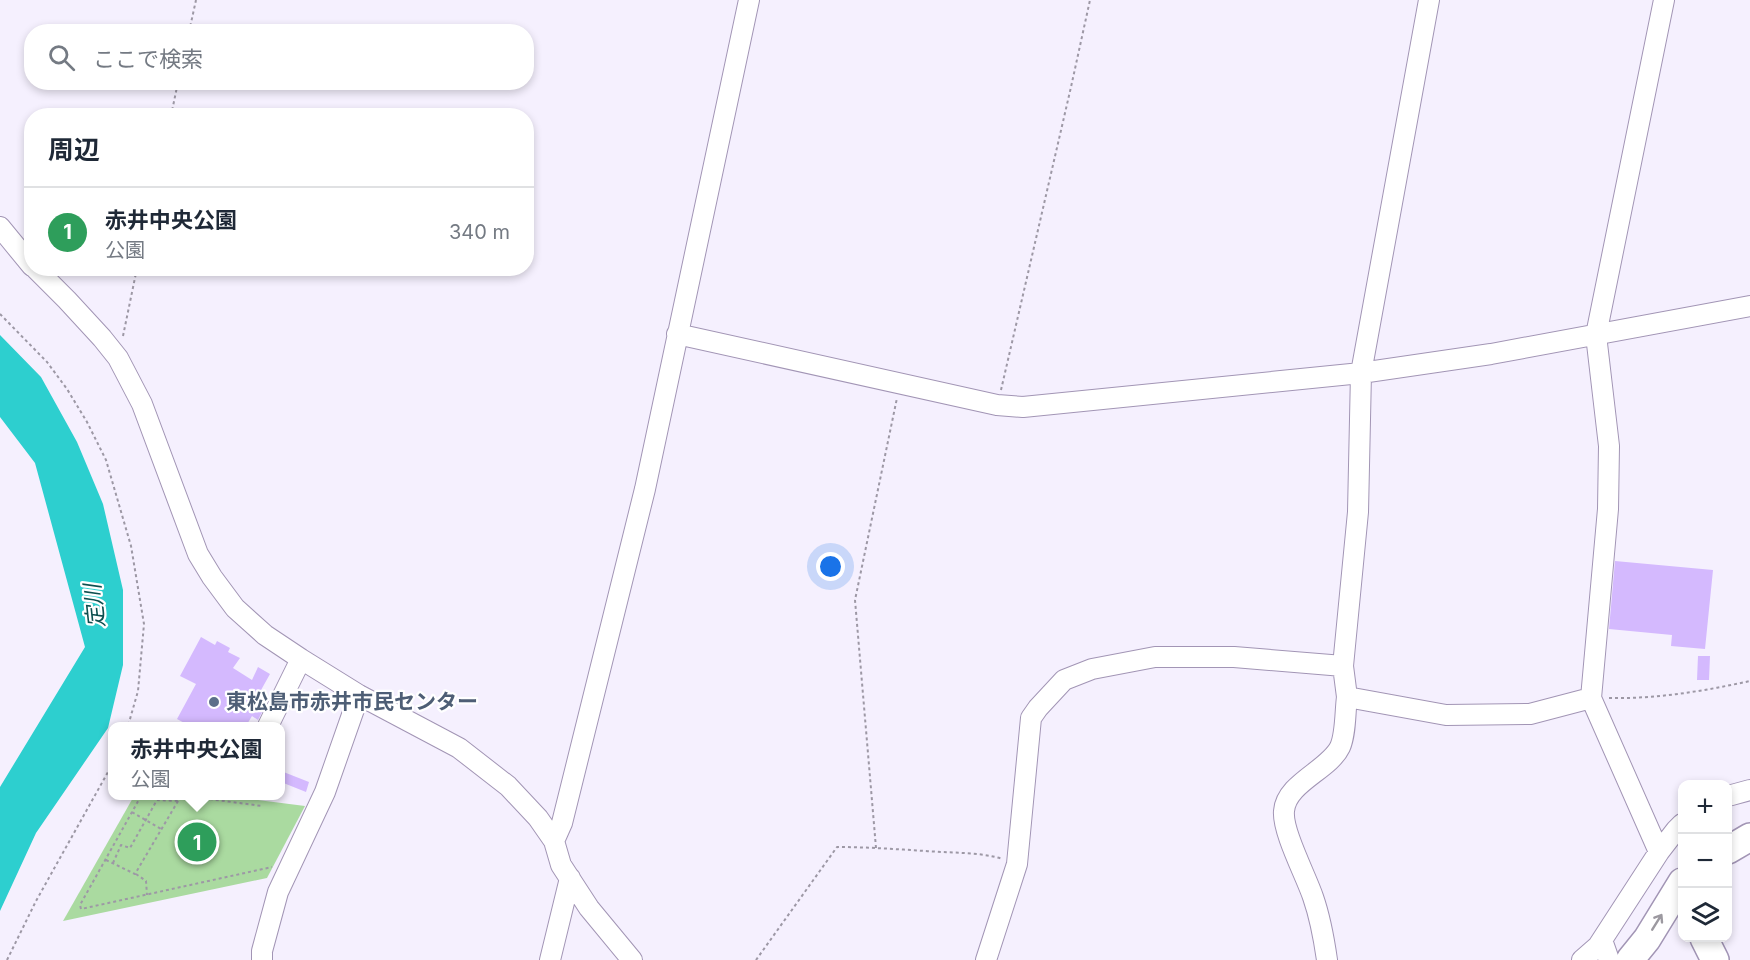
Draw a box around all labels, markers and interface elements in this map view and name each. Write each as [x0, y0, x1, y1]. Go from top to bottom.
search box [24, 24, 534, 90]
icon: search [45, 41, 78, 74]
text: ここで検索 [93, 46, 203, 72]
text: 周辺 [48, 134, 100, 165]
text: 赤井中央公園 [105, 207, 237, 233]
text: 1 [63, 220, 72, 244]
text: 340 m [449, 220, 510, 244]
text: 公園 [105, 238, 145, 262]
your location [816, 552, 845, 581]
water label: 定川 [79, 581, 109, 629]
place label: 東松島市赤井市民センター [226, 689, 478, 714]
marker: 東松島市赤井市民センター [207, 695, 221, 709]
popup [108, 722, 285, 800]
text: 赤井中央公園 [130, 736, 263, 762]
text: 公園 [130, 767, 170, 791]
map controls [1678, 780, 1732, 942]
button: + [1678, 780, 1732, 834]
pin: 1 [178, 820, 216, 864]
button: − [1678, 834, 1732, 888]
button: layers [1678, 888, 1732, 942]
one-way arrow [1652, 914, 1664, 931]

